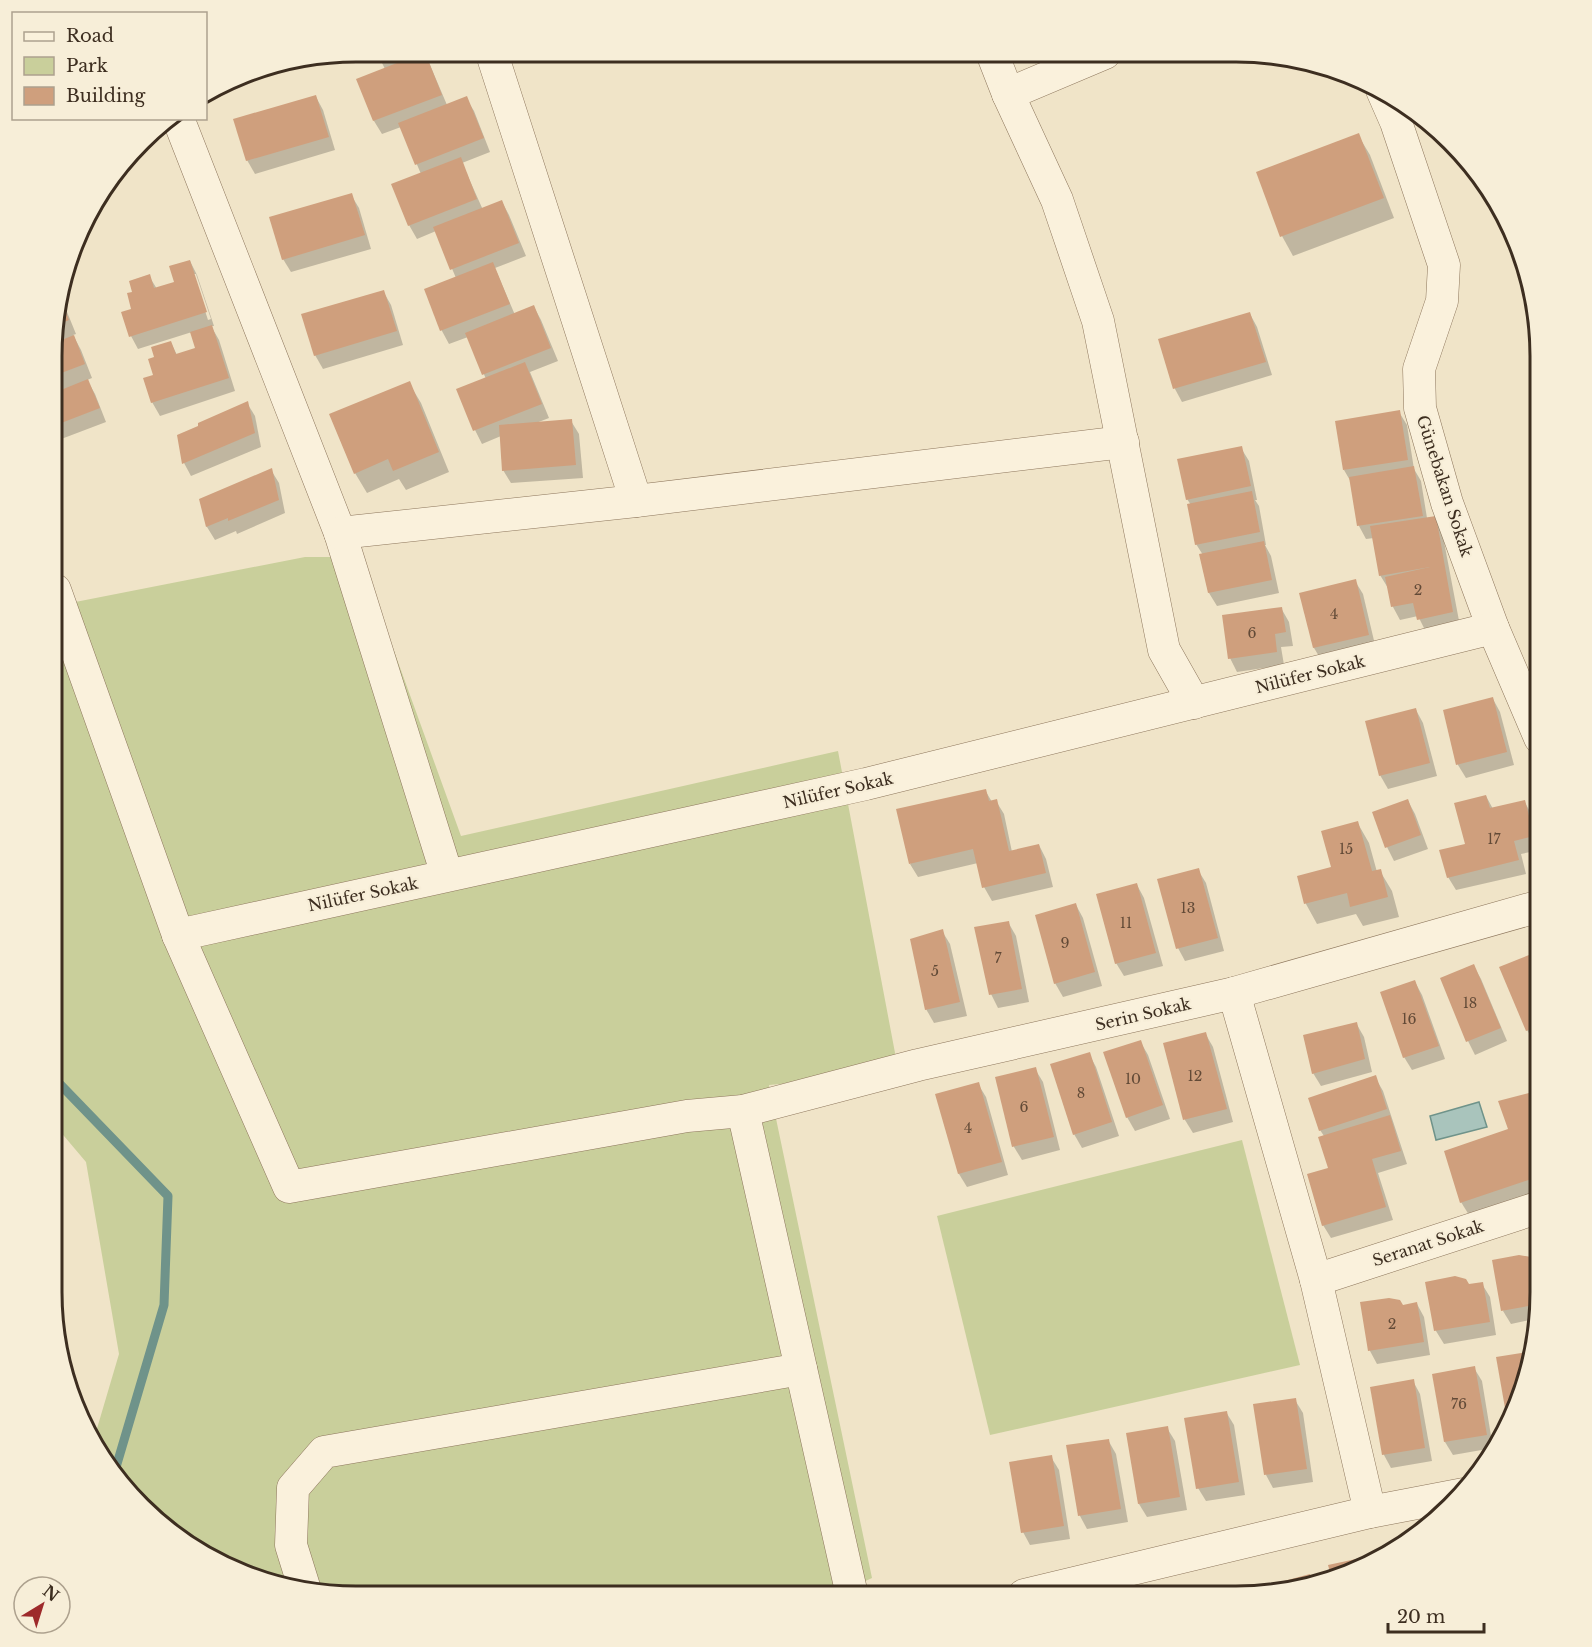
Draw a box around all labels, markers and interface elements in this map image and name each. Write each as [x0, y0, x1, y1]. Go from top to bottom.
legend [12, 12, 207, 120]
text: Road [66, 25, 114, 47]
text: Park [66, 55, 108, 77]
text: Building [66, 85, 145, 107]
street label: Günebakan Sokak [1413, 413, 1477, 560]
house number: 2 [1414, 581, 1422, 599]
house number: 4 [1330, 605, 1338, 623]
house number: 6 [1247, 624, 1257, 642]
street label: Nilüfer Sokak [1253, 651, 1367, 697]
street label: Nilüfer Sokak [781, 768, 895, 812]
house number: 17 [1487, 830, 1502, 848]
house number: 15 [1339, 840, 1353, 858]
street label: Nilüfer Sokak [306, 873, 420, 915]
house number: 13 [1181, 899, 1195, 917]
house number: 11 [1120, 914, 1132, 932]
house number: 9 [1060, 934, 1070, 952]
house number: 7 [994, 949, 1002, 967]
house number: 5 [931, 962, 939, 980]
street label: Serin Sokak [1093, 993, 1193, 1035]
house number: 18 [1463, 994, 1477, 1012]
house number: 16 [1401, 1010, 1417, 1028]
house number: 12 [1188, 1067, 1202, 1085]
house number: 10 [1125, 1070, 1141, 1088]
house number: 8 [1077, 1084, 1085, 1102]
house number: 6 [1019, 1098, 1029, 1116]
house number: 4 [964, 1119, 972, 1137]
street label: Seranat Sokak [1370, 1216, 1486, 1270]
house number: 2 [1388, 1315, 1396, 1333]
house number: 76 [1451, 1395, 1467, 1413]
north arrow [12, 1575, 72, 1635]
text: N [39, 1581, 63, 1606]
scale bar [1388, 1596, 1484, 1634]
text: 20 m [1397, 1606, 1445, 1628]

